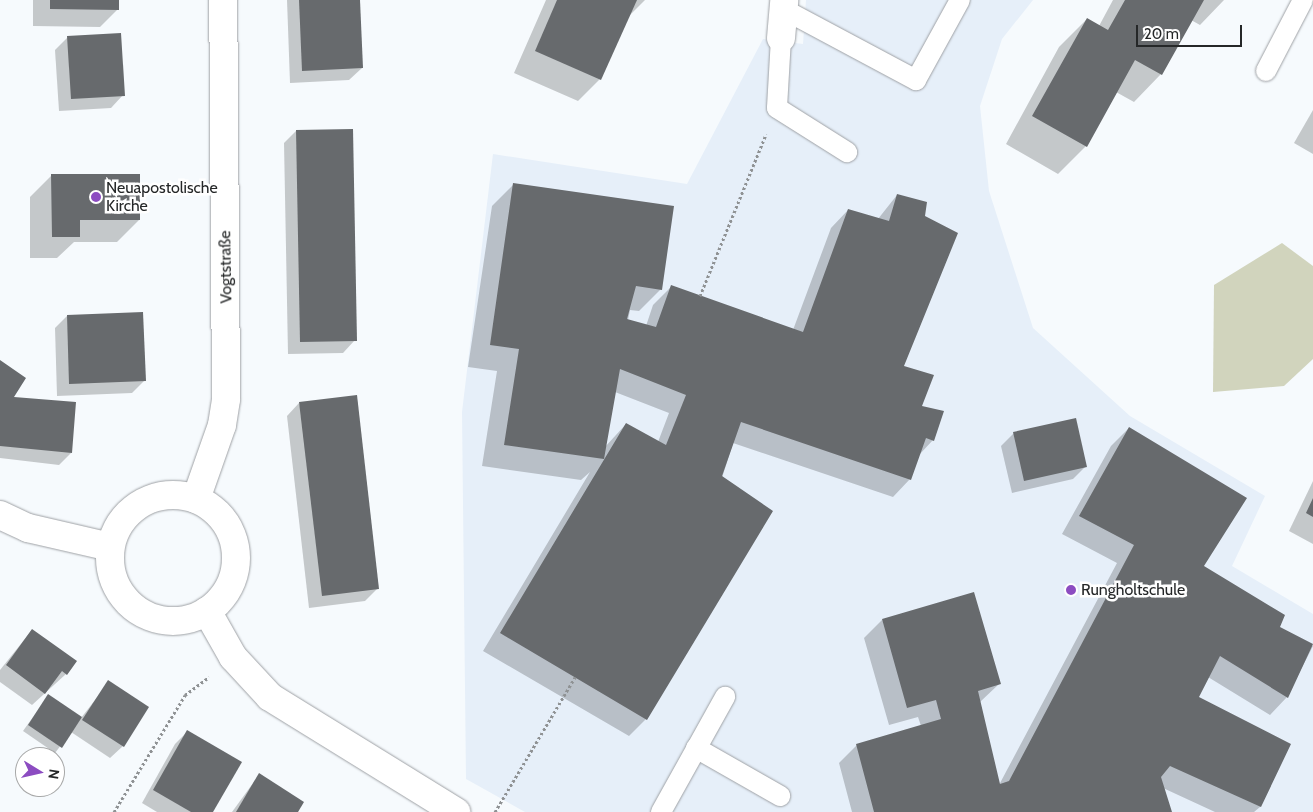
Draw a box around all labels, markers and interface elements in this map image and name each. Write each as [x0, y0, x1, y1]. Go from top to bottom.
scale bar [1138, 15, 1244, 47]
text: 20 m [1144, 25, 1179, 43]
place label: Neuapostolische Kirche [106, 178, 218, 216]
marker: Neuapostolische Kirche [90, 191, 102, 203]
street label: Vogtstraße [216, 230, 236, 304]
place label: Rungholtschule [1081, 580, 1185, 600]
marker: Rungholtschule [1065, 584, 1077, 596]
north arrow [15, 747, 65, 797]
text: N [44, 768, 63, 780]

